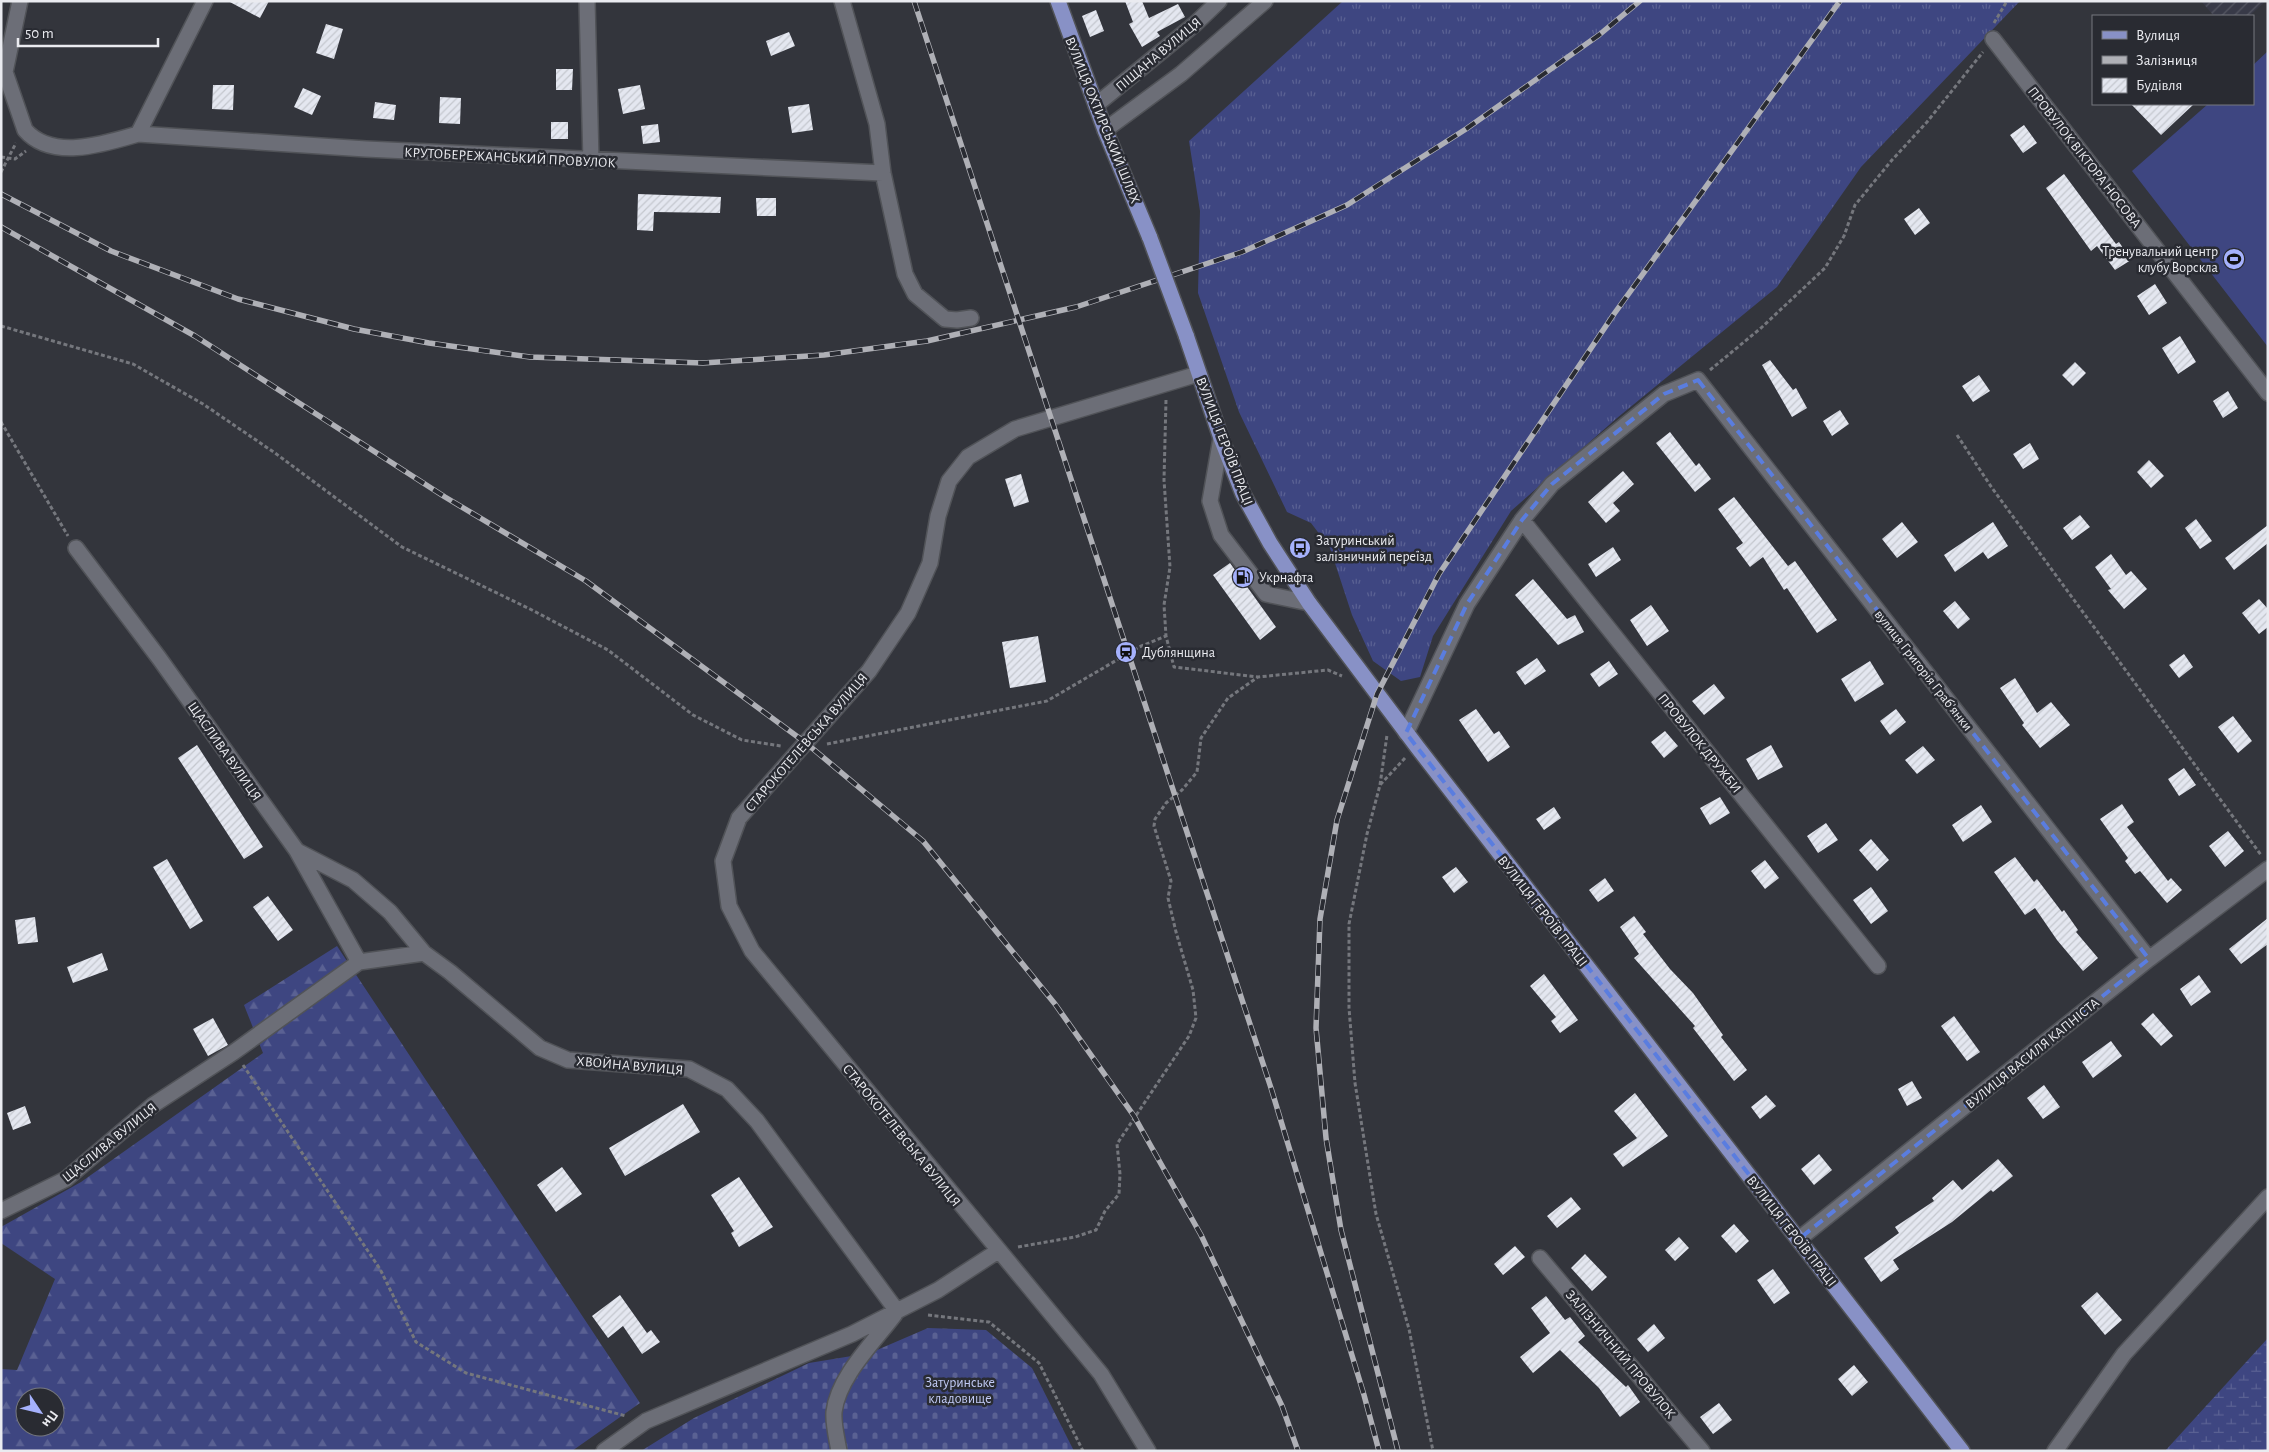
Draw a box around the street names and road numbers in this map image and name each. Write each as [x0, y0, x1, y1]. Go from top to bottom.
street label: ПІЩАНА ВУЛИЦЯ [1113, 15, 1204, 94]
street label: ВУЛИЦЯ ОХТИРСЬКИЙ ШЛЯХ [1062, 35, 1143, 206]
street label: ПРОВУЛОК ВІКТОРА НОСОВА [2025, 84, 2144, 231]
street label: КРУТОБЕРЕЖАНСЬКИЙ ПРОВУЛОК [404, 144, 616, 171]
street label: ВУЛИЦЯ ГЕРОЇВ ПРАЦІ [1193, 375, 1257, 507]
street label: вулиця Григорія Грабʼянки [1872, 607, 1975, 734]
street label: СТАРОКОТЕЛЕВСЬКА ВУЛИЦЯ [743, 671, 871, 815]
street label: ПРОВУЛОК ДРУЖБИ [1655, 691, 1743, 796]
street label: ЩАСЛИВА ВУЛИЦЯ [185, 700, 263, 804]
street label: ВУЛИЦЯ ГЕРОЇВ ПРАЦІ [1495, 852, 1591, 970]
street label: ВУЛИЦЯ ВАСИЛЯ КАПНІСТА [1963, 996, 2102, 1112]
street label: ХВОЙНА ВУЛИЦЯ [576, 1053, 684, 1078]
street label: СТАРОКОТЕЛЕВСЬКА ВУЛИЦЯ [840, 1062, 963, 1209]
street label: ЩАСЛИВА ВУЛИЦЯ [60, 1101, 160, 1185]
street label: ВУЛИЦЯ ГЕРОЇВ ПРАЦІ [1744, 1172, 1840, 1290]
street label: ЗАЛІЗНИЧНИЙ ПРОВУЛОК [1563, 1287, 1679, 1421]

